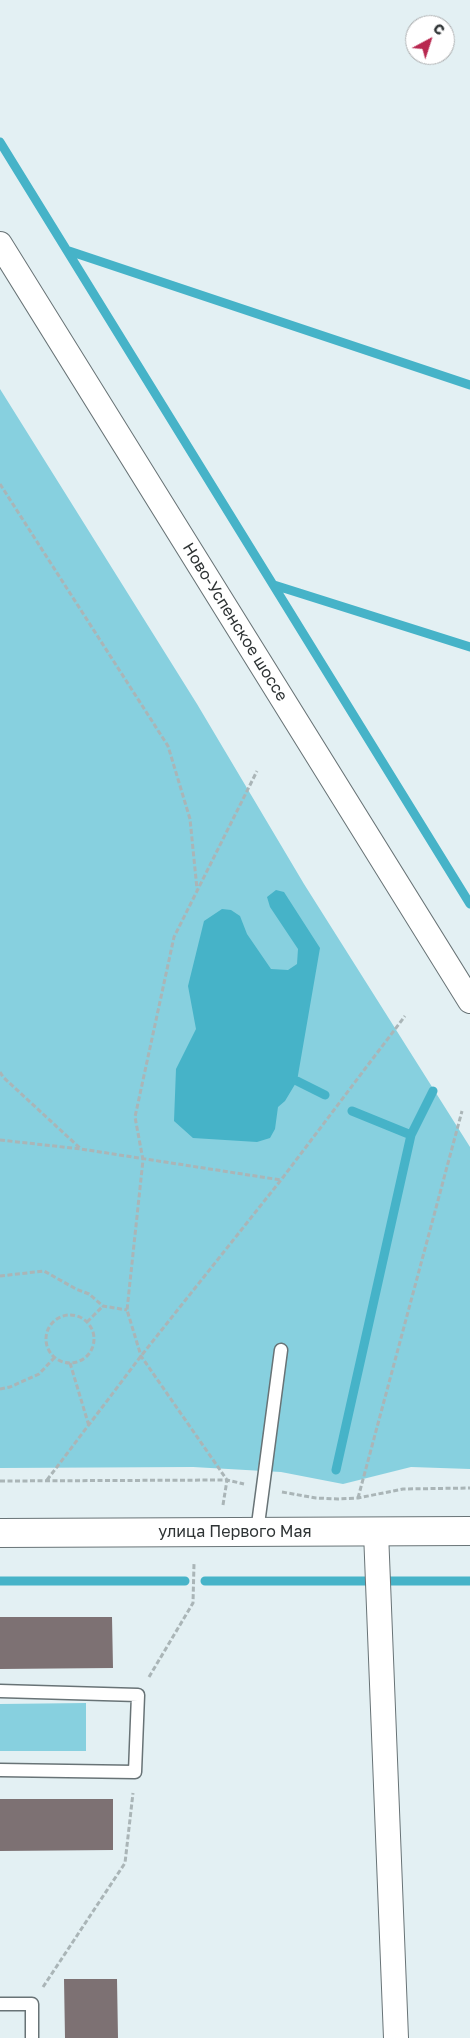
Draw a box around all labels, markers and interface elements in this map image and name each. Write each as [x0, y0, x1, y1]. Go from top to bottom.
north arrow [405, 15, 455, 65]
text: С [430, 19, 449, 39]
street label: Ново-Успенское шоссе [178, 539, 292, 705]
street label: улица Первого Мая [158, 1522, 312, 1542]

